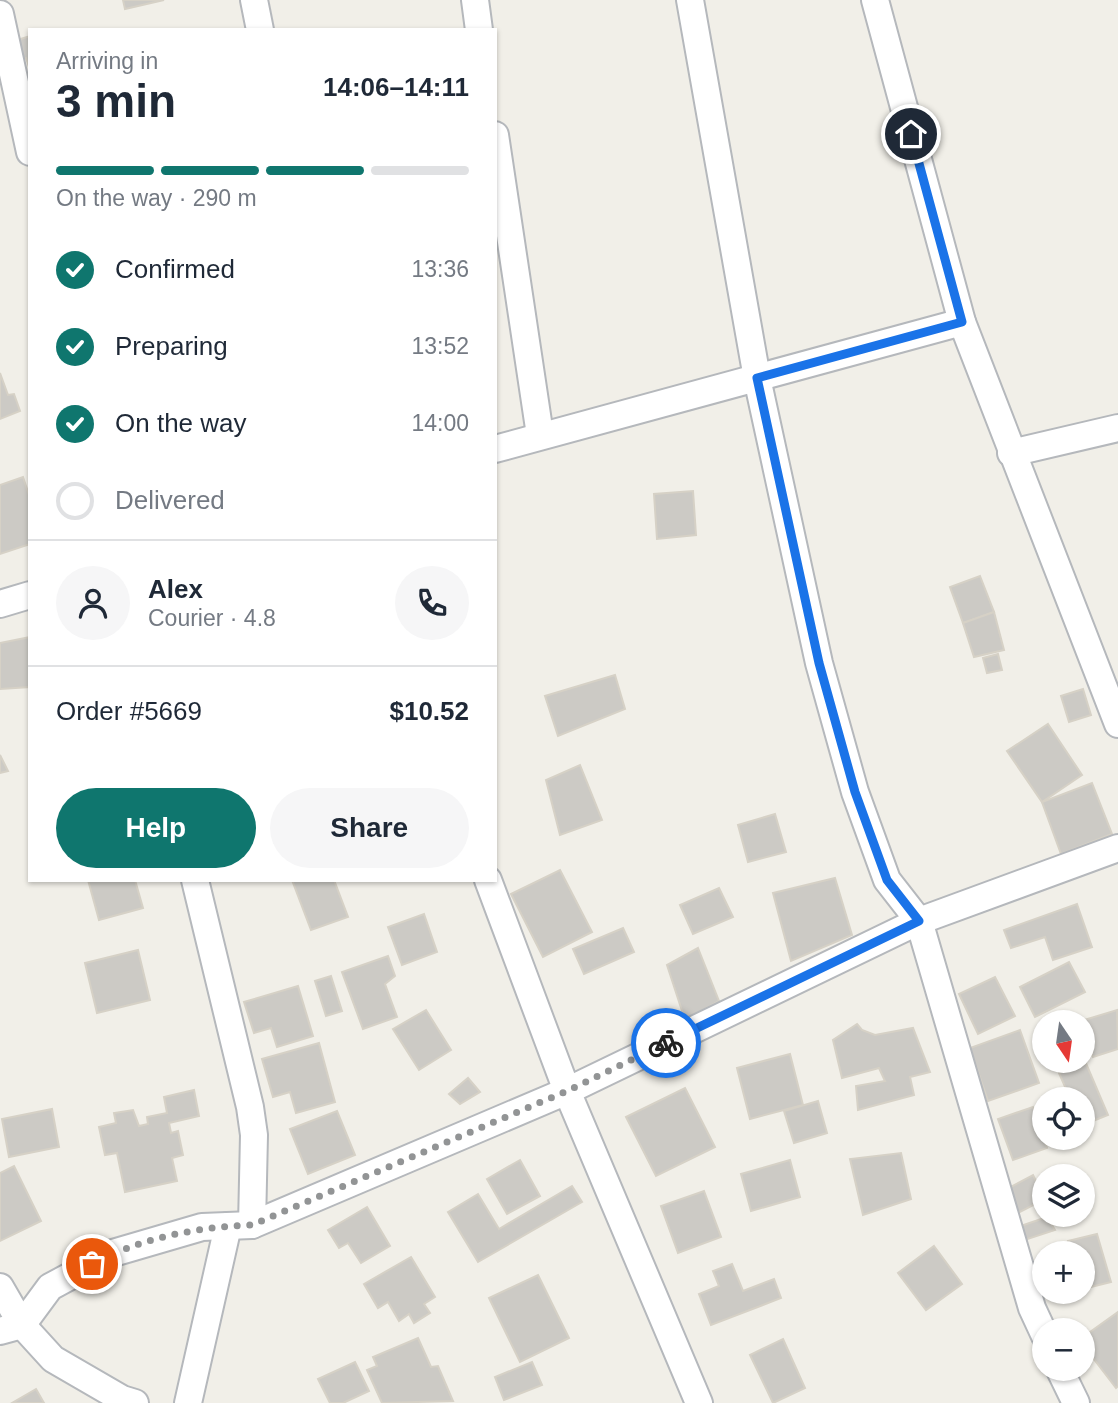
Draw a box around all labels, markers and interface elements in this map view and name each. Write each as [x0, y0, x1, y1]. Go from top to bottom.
text: Arriving in [56, 48, 158, 74]
text: 14:06–14:11 [323, 72, 469, 102]
text: 3 min [56, 75, 176, 127]
pin [881, 104, 941, 164]
icon: home [892, 115, 930, 153]
text: On the way · 290 m [56, 185, 257, 211]
icon: check [56, 251, 94, 289]
text: Confirmed [115, 254, 235, 284]
text: 13:36 [411, 256, 469, 282]
icon: check [56, 328, 94, 366]
text: Preparing [115, 331, 228, 361]
text: 13:52 [411, 333, 469, 359]
icon: check [56, 405, 94, 443]
text: On the way [115, 408, 247, 438]
text: 14:00 [411, 410, 469, 436]
text: Delivered [115, 485, 225, 515]
button: person [56, 566, 130, 640]
button: phone [395, 566, 469, 640]
text: Alex [148, 574, 203, 604]
text: Courier · 4.8 [148, 605, 276, 631]
text: Order #5669 [56, 696, 202, 726]
text: $10.52 [389, 696, 469, 726]
button: Help [56, 788, 256, 868]
button: Share [270, 788, 469, 868]
courier [631, 1008, 701, 1078]
north arrow [1032, 1010, 1096, 1073]
map controls [1032, 1010, 1095, 1381]
icon: bike [647, 1024, 685, 1062]
button: locate [1032, 1087, 1095, 1150]
button: layers [1032, 1164, 1095, 1227]
pin [62, 1234, 122, 1294]
button: + [1032, 1241, 1095, 1304]
icon: bag [73, 1245, 111, 1283]
button: − [1032, 1318, 1095, 1381]

